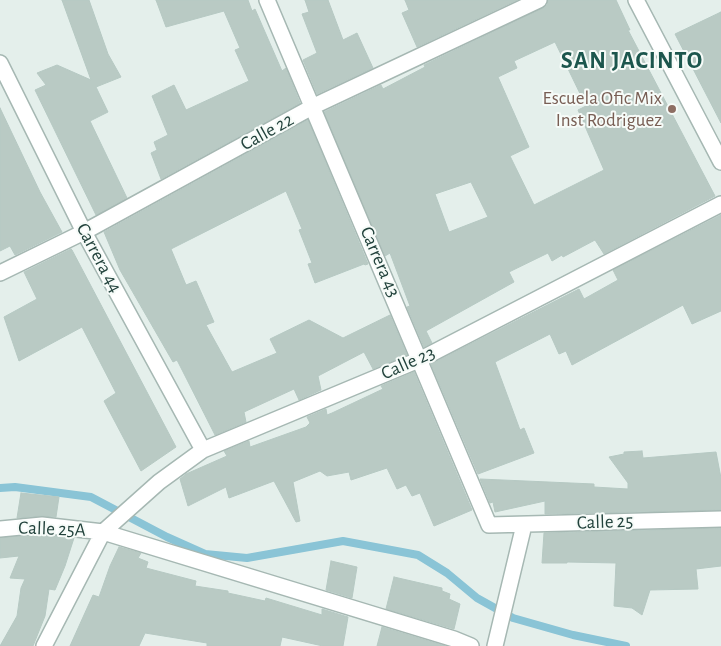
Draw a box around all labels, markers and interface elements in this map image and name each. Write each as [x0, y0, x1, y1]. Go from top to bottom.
district label: SAN JACINTO [559, 47, 705, 75]
place label: Escuela Ofic Mix Inst Rodriguez [543, 87, 662, 131]
marker: Escuela Ofic Mix Inst Rodriguez [666, 103, 678, 115]
street label: Calle 22 [236, 108, 298, 156]
street label: Carrera 44 [71, 219, 127, 297]
street label: Carrera 43 [355, 223, 405, 301]
street label: Calle 23 [378, 341, 438, 385]
street label: Calle 25 [576, 510, 634, 534]
street label: Calle 25A [18, 516, 86, 542]

